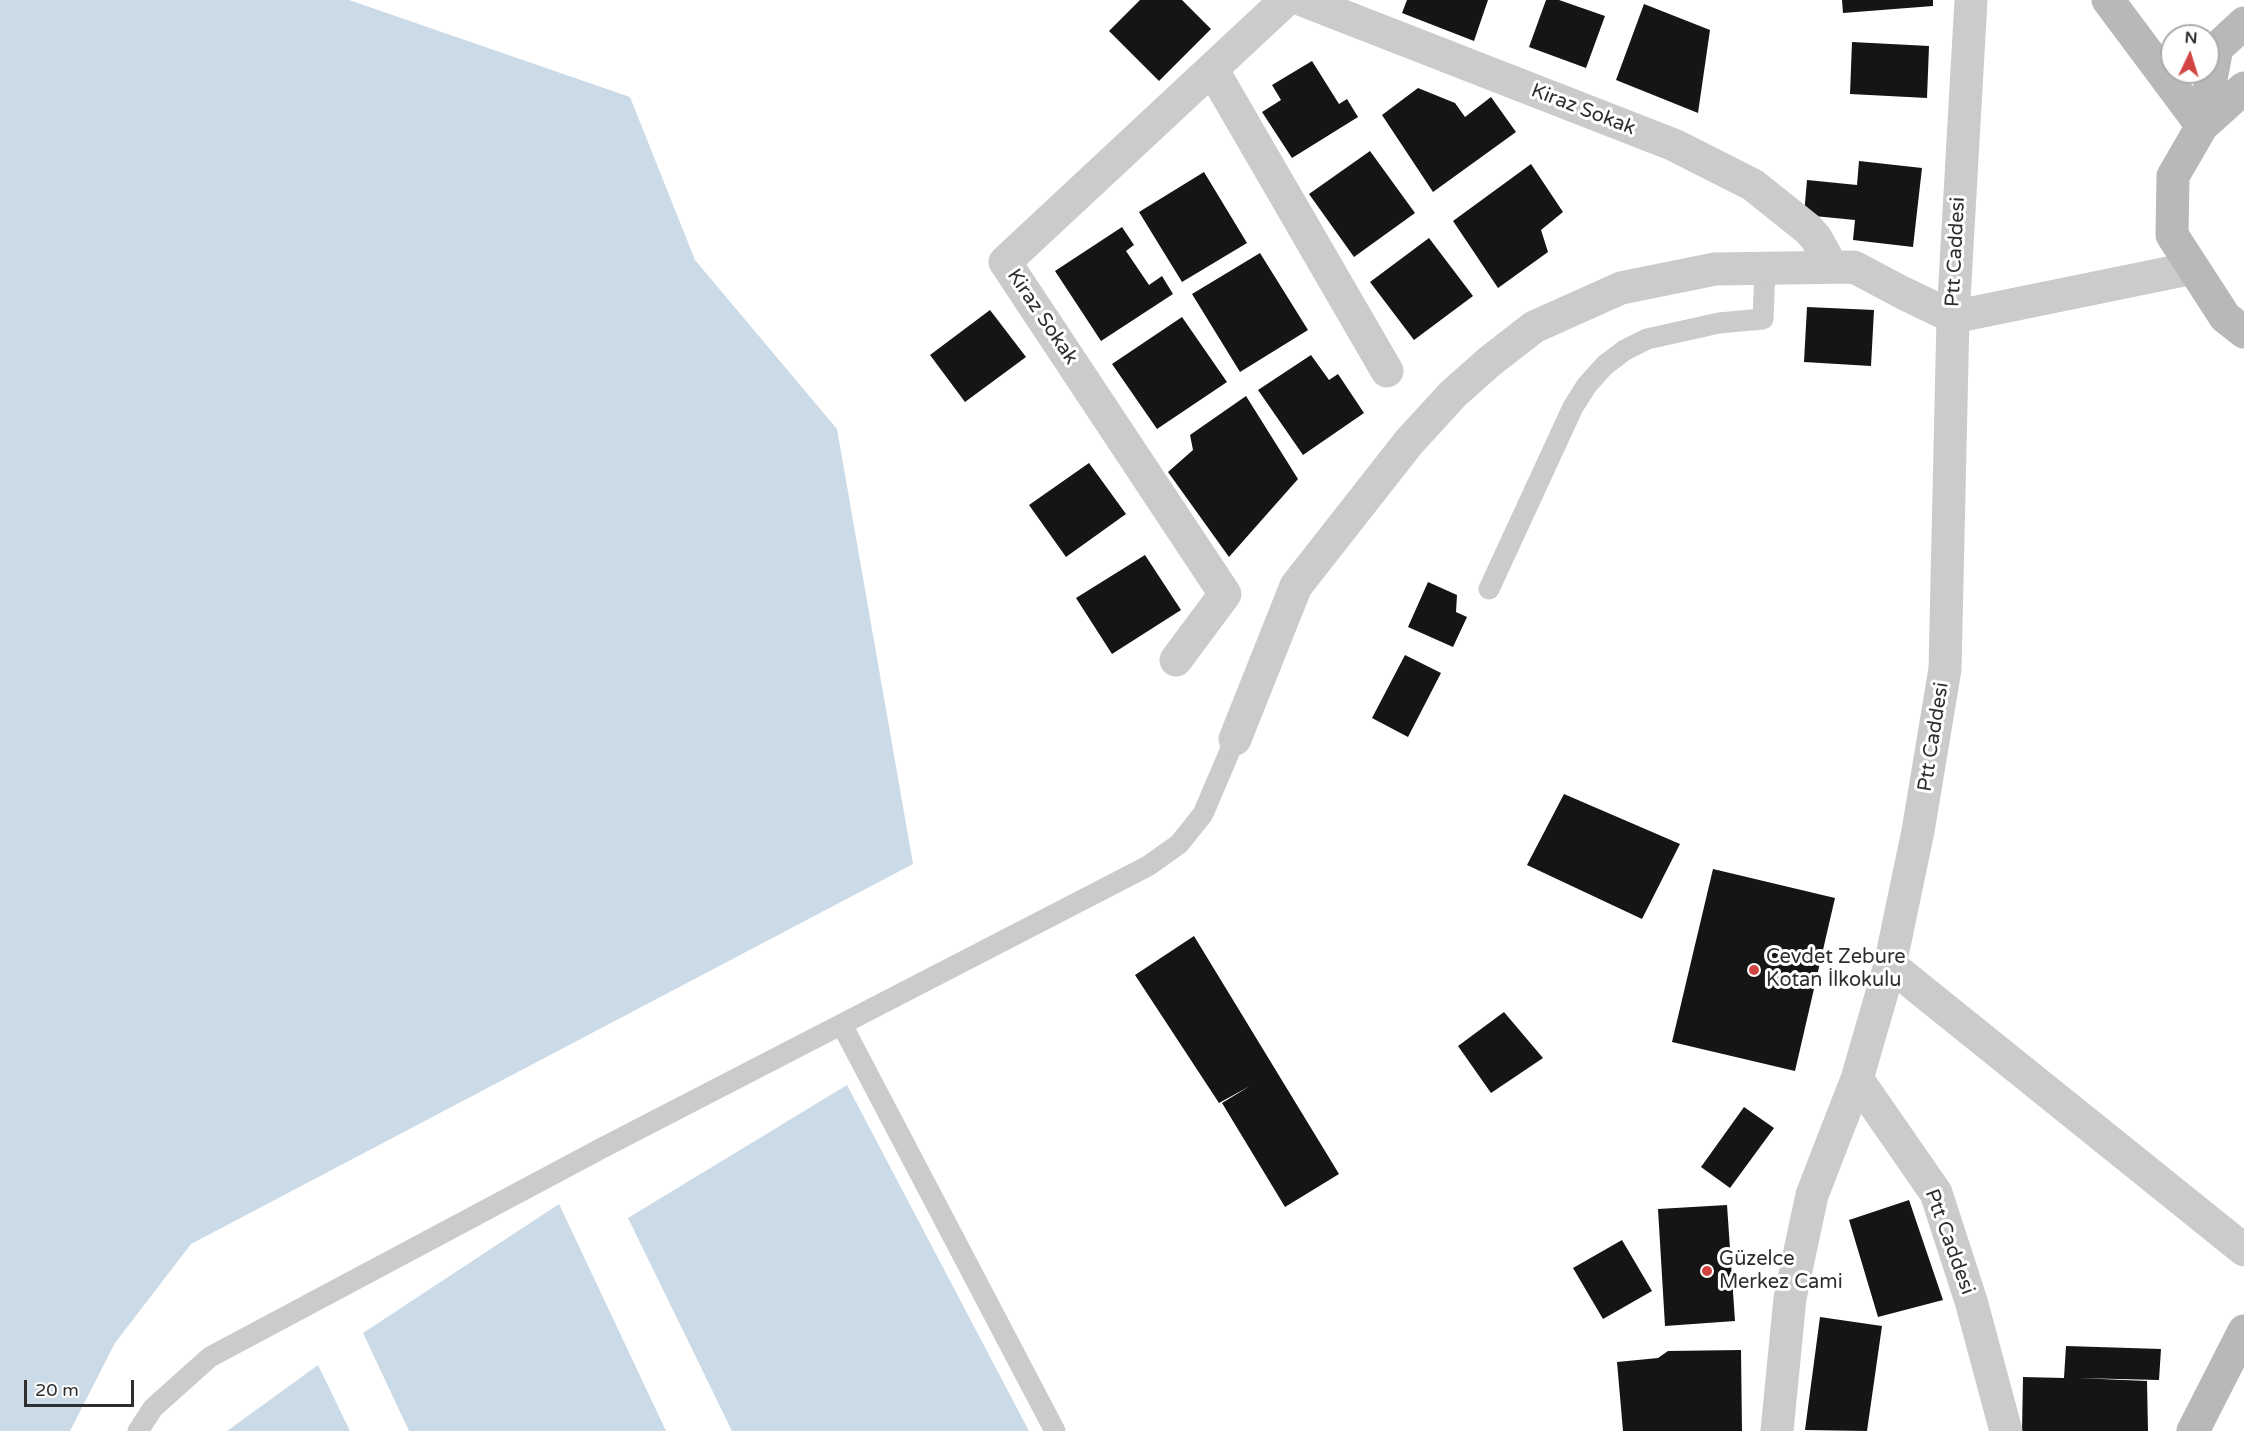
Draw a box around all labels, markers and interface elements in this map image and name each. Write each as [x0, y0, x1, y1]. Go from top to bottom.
north arrow [2160, 24, 2220, 84]
text: N [2184, 28, 2198, 48]
street label: Kiraz Sokak [1527, 79, 1639, 141]
street label: Ptt Caddesi [1941, 196, 1971, 308]
street label: Kiraz Sokak [1001, 265, 1083, 369]
street label: Ptt Caddesi [1914, 681, 1954, 793]
place label: Cevdet Zebure Kotan İlkokulu [1766, 946, 1906, 993]
marker: Cevdet Zebure Kotan İlkokulu [1747, 963, 1761, 977]
street label: Ptt Caddesi [1919, 1186, 1979, 1298]
place label: Güzelce Merkez Cami [1719, 1248, 1843, 1295]
marker: Güzelce Merkez Cami [1700, 1264, 1714, 1278]
scale bar [27, 1368, 136, 1406]
text: 20 m [35, 1379, 79, 1401]

